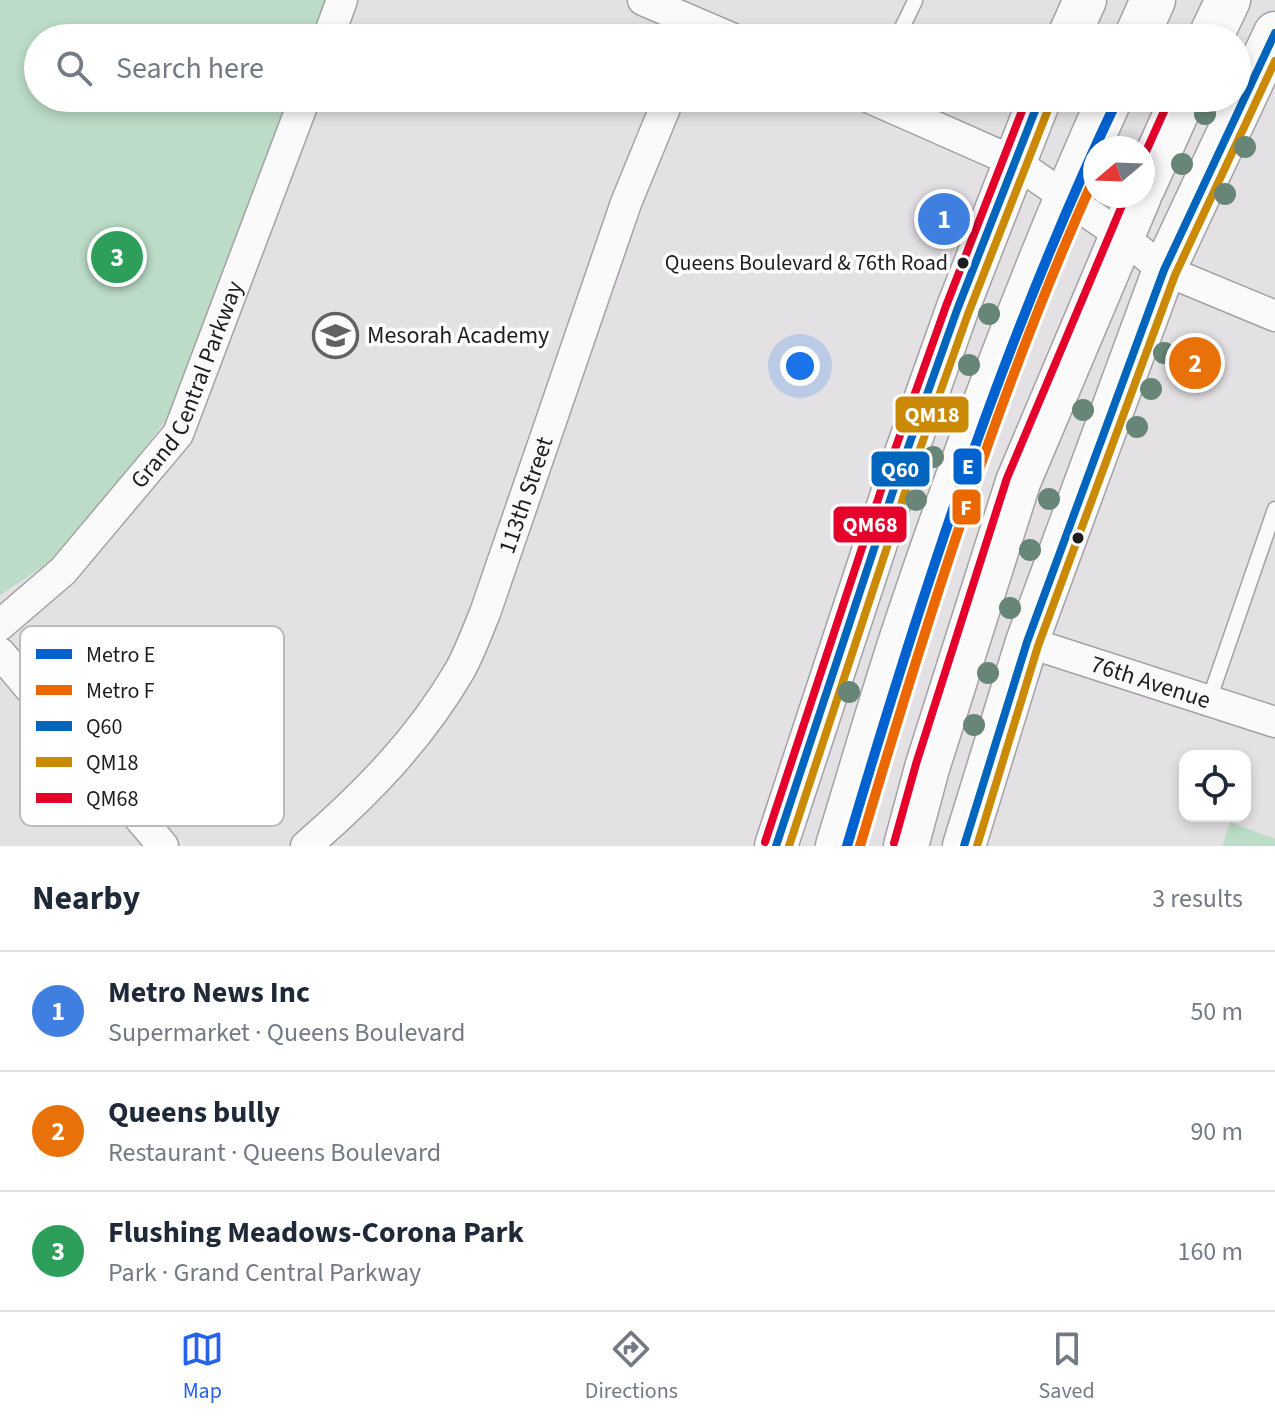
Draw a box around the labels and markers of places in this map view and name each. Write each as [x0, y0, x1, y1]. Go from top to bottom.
pin: 1 [918, 189, 970, 249]
pin: 3 [91, 227, 143, 287]
place label: Queens Boulevard & 76th Road [665, 247, 948, 279]
marker: Queens Boulevard & 76th Road [955, 255, 971, 271]
school or university icon: Mesorah Academy [312, 311, 360, 359]
place label: Mesorah Academy [367, 318, 549, 353]
pin: 2 [1169, 333, 1221, 393]
unlabelled marker [1070, 530, 1086, 546]

